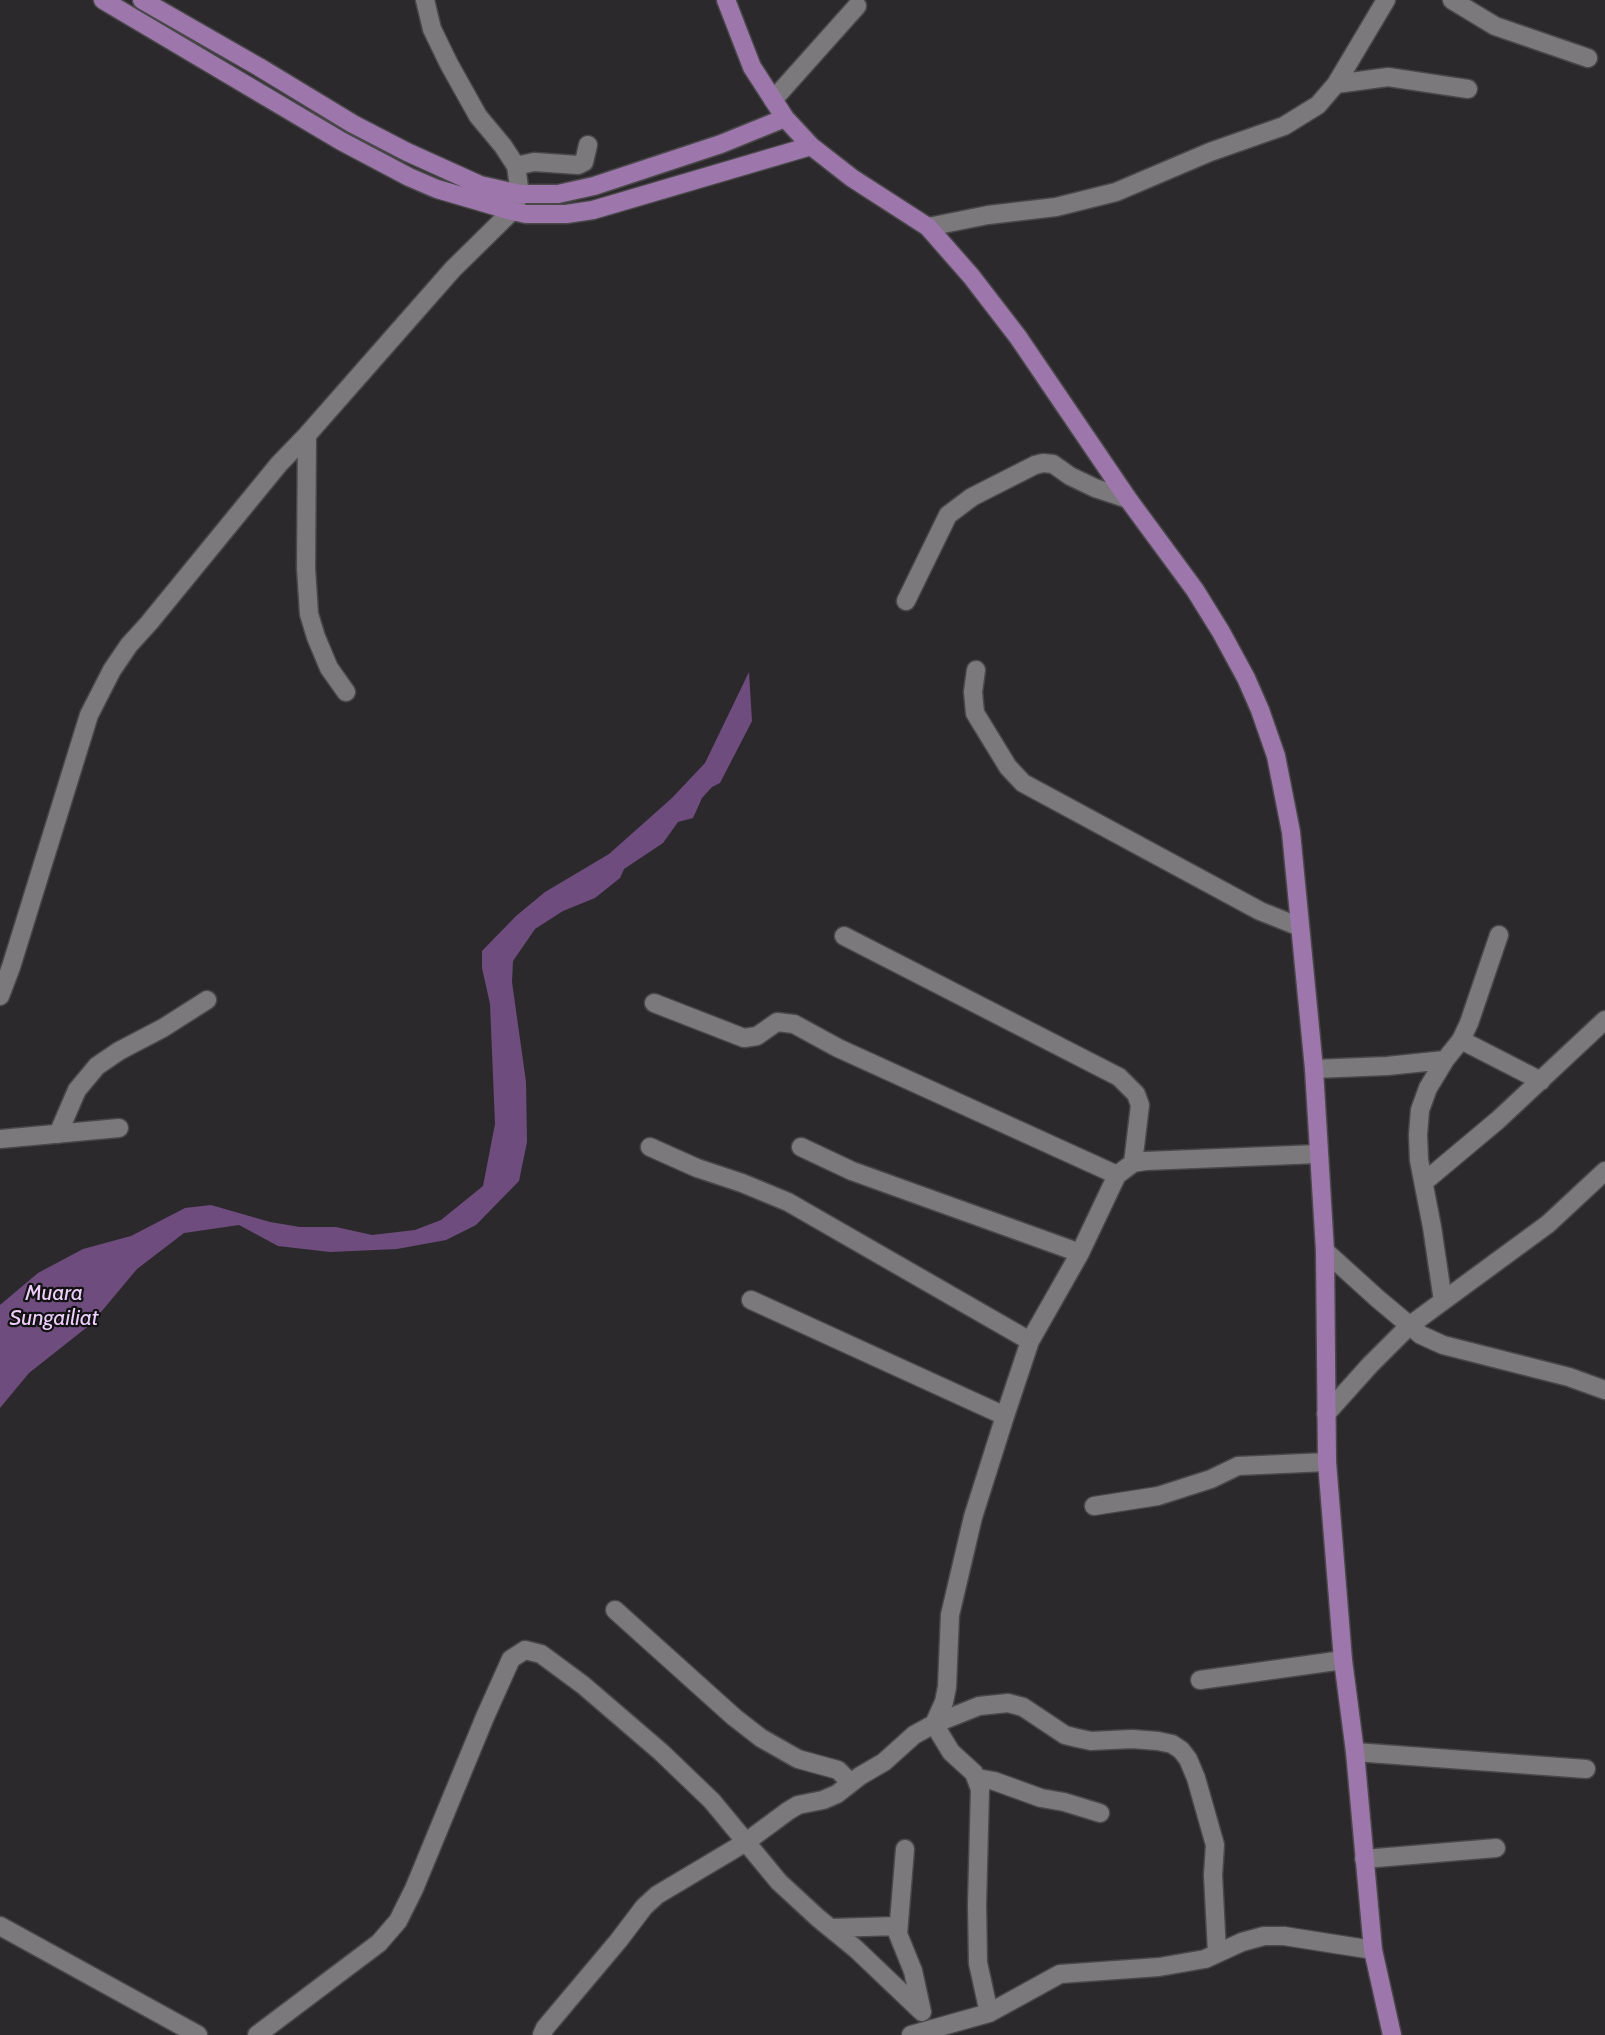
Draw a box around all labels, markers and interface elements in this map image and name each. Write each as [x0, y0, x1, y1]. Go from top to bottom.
water label: Muara Sungailiat [10, 1281, 98, 1332]

